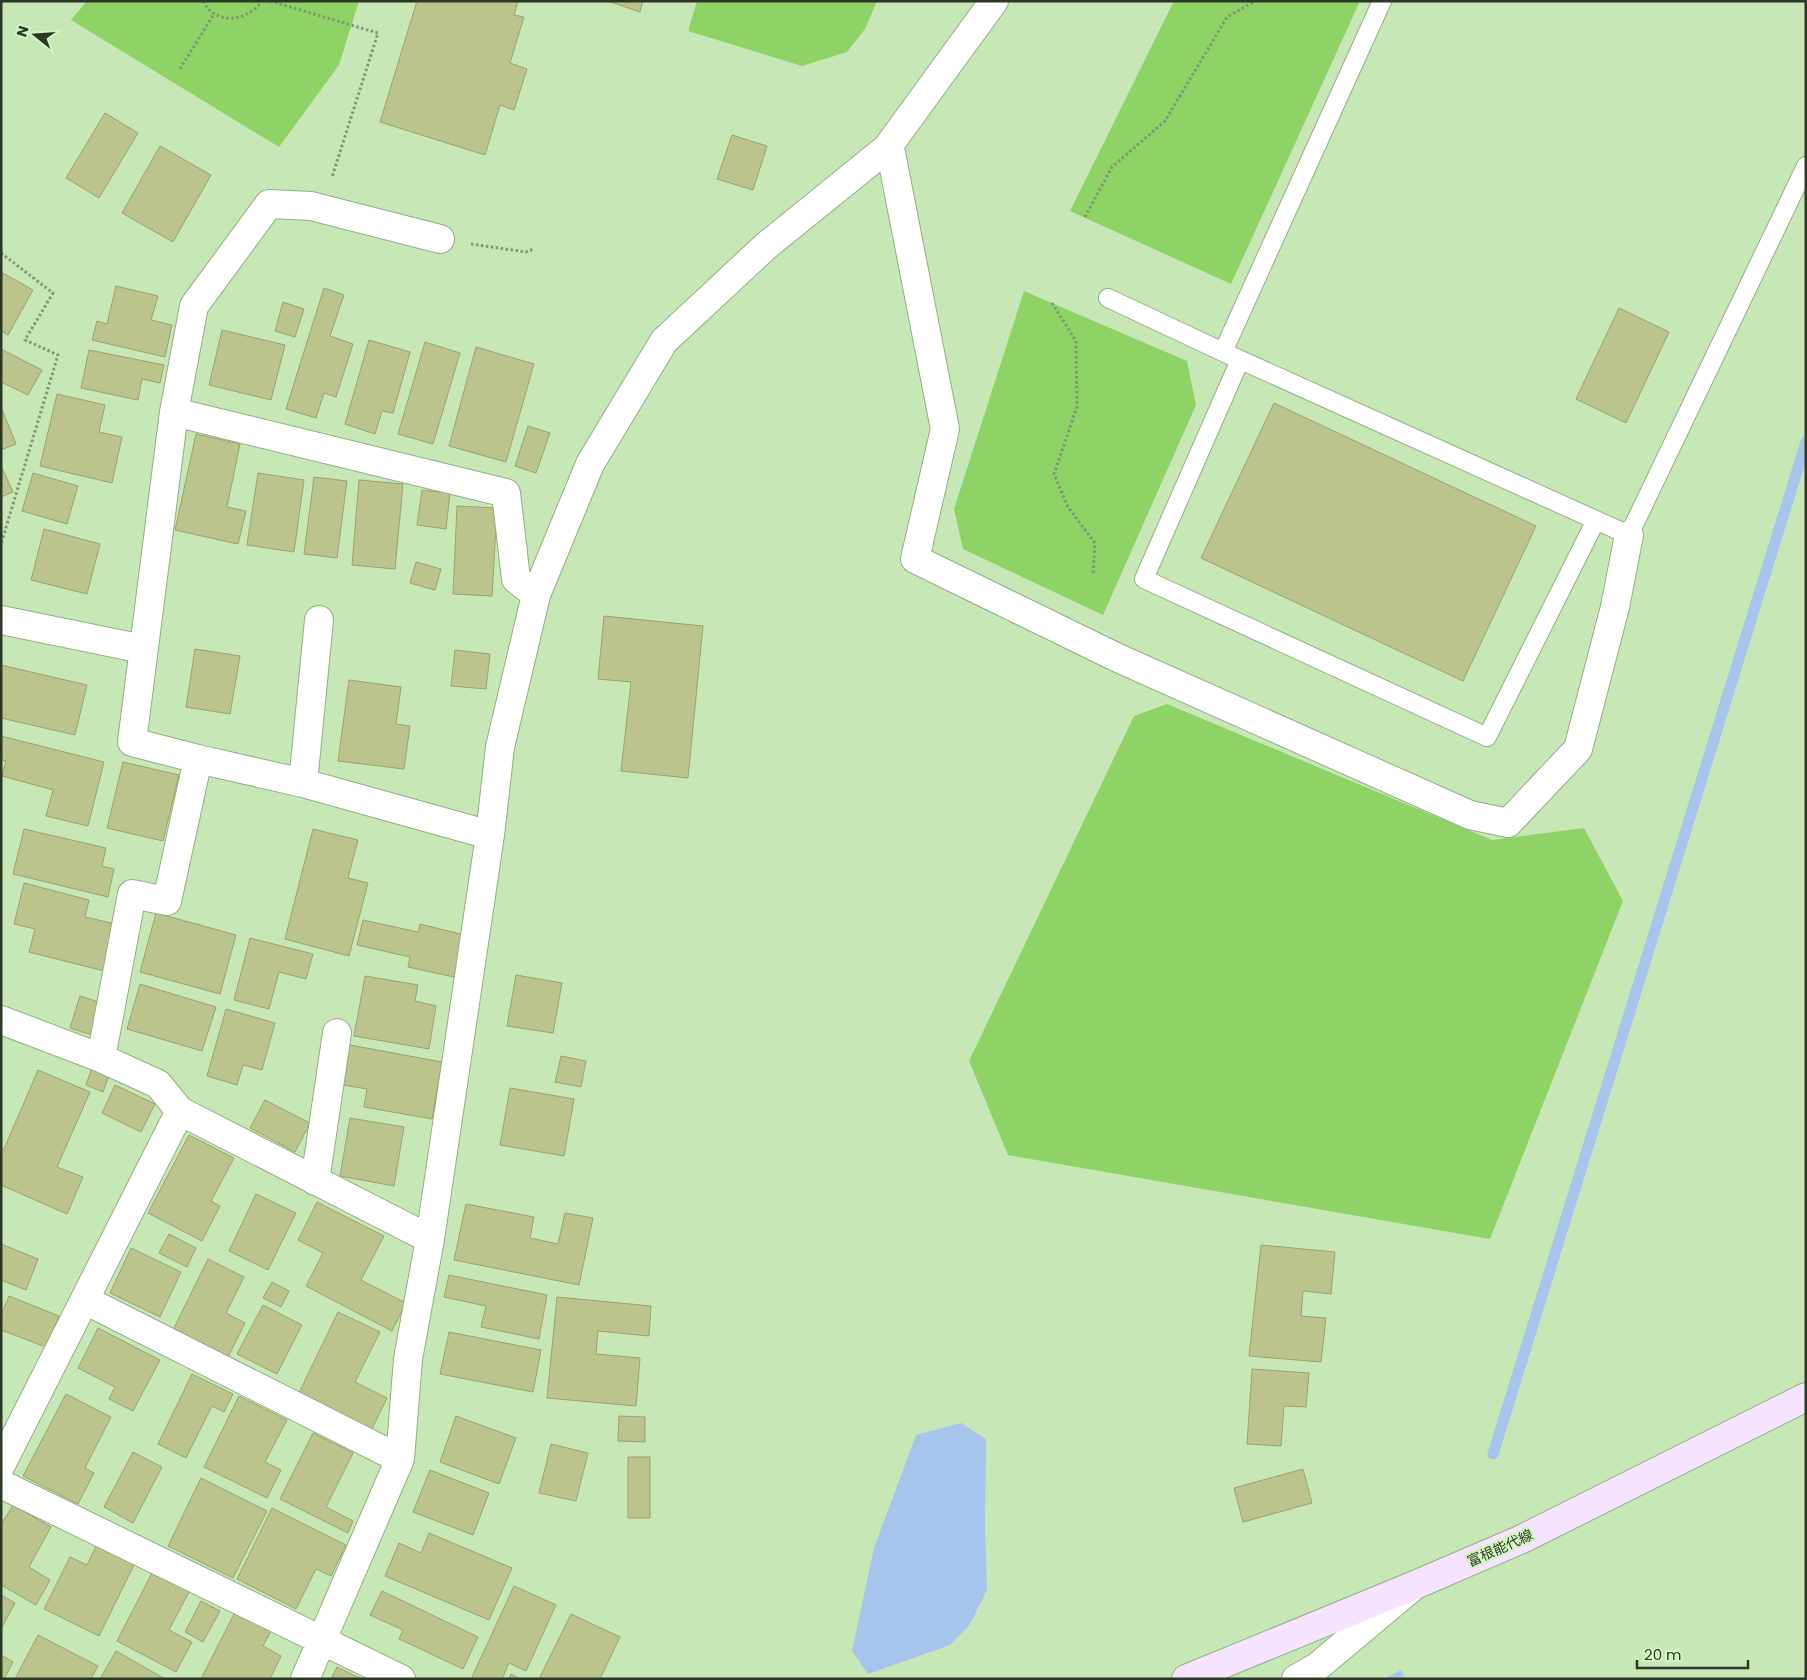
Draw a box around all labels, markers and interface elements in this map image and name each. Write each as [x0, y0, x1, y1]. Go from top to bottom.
north arrow [10, 10, 60, 60]
text: N [11, 23, 34, 39]
street label: 富根能代線 [1464, 1525, 1536, 1571]
scale bar [1637, 1638, 1748, 1670]
text: 20 m [1644, 1644, 1682, 1665]

